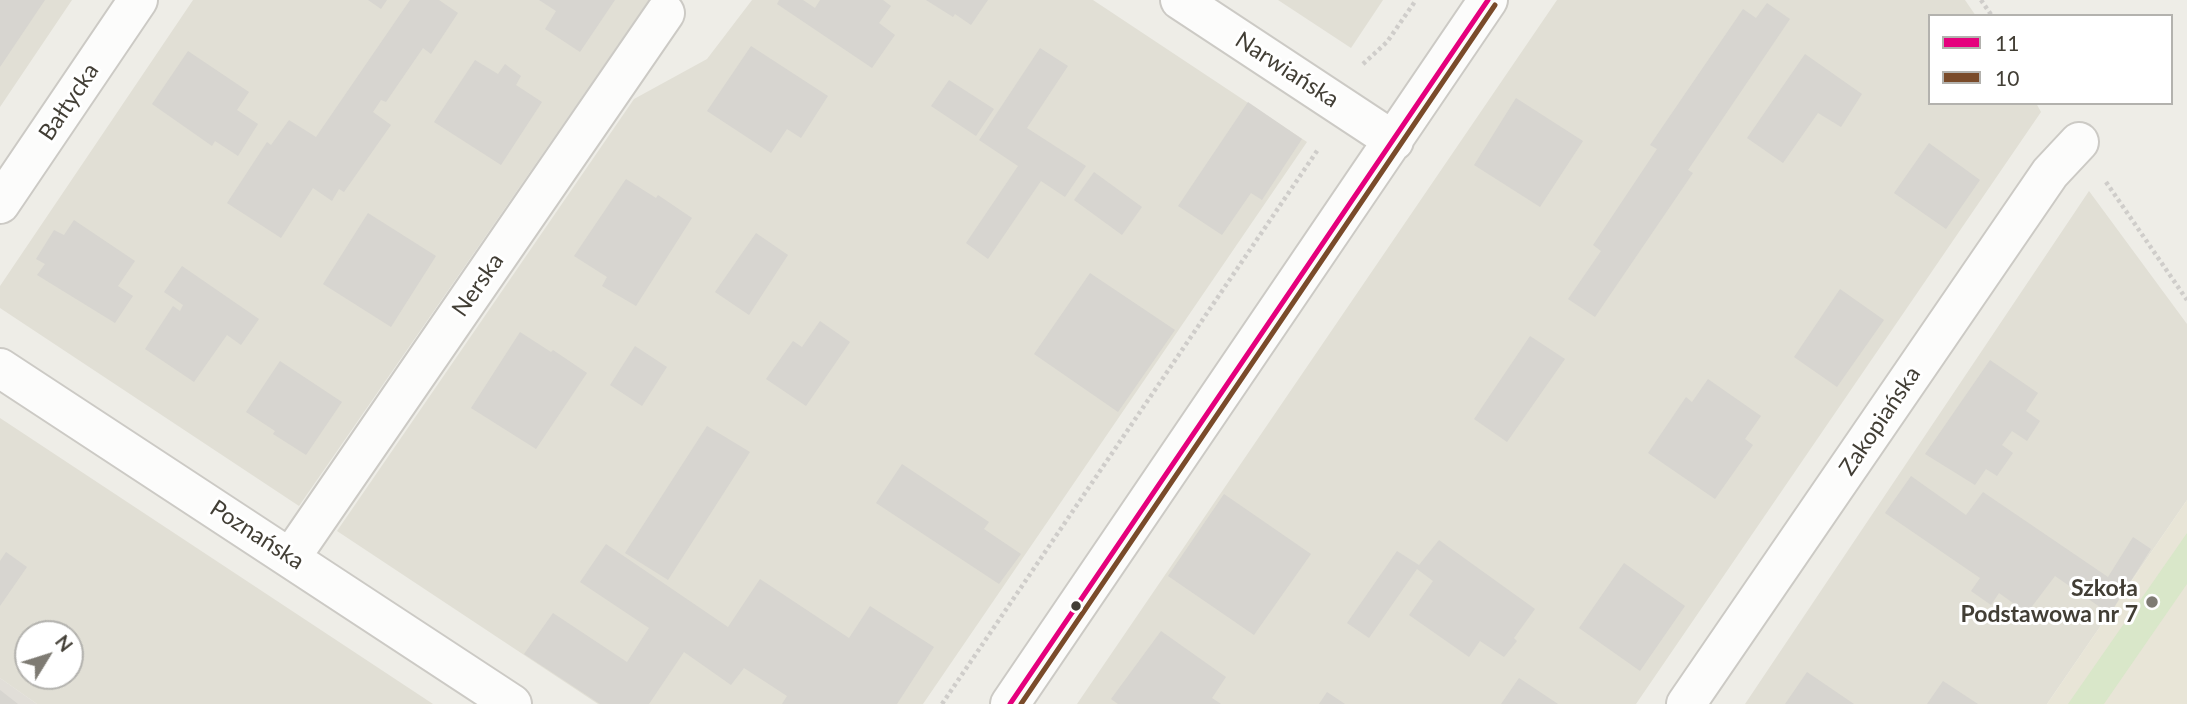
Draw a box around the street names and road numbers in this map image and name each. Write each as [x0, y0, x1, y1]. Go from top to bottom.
street label: Narwiańska [1230, 26, 1344, 114]
street label: Bałtycka [33, 58, 105, 146]
street label: Nerska [446, 248, 510, 322]
street label: Zakopiańska [1834, 361, 1926, 481]
street label: Poznańska [205, 494, 309, 576]

